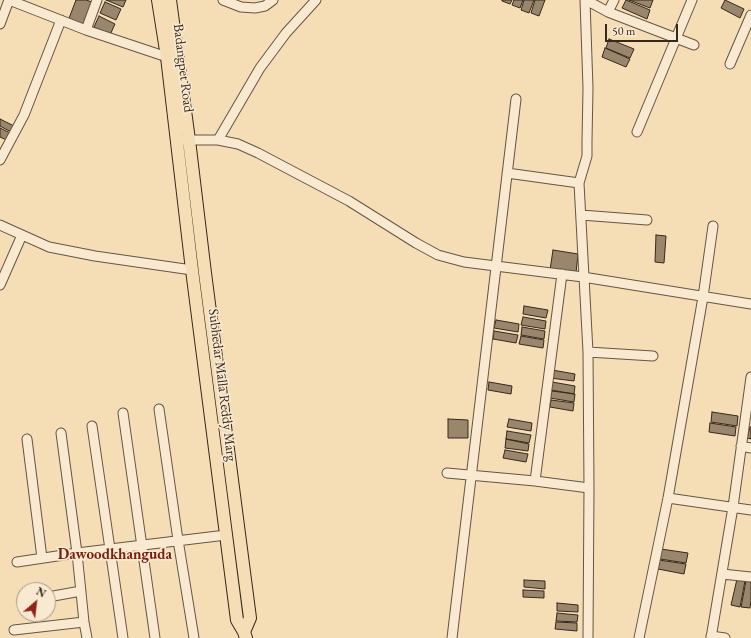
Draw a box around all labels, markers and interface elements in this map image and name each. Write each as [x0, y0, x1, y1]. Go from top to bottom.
scale bar [607, 16, 680, 42]
street label: Badangpet Road [169, 23, 197, 113]
text: 50 m [612, 23, 635, 39]
street label: Subhedar Malla Reddy Marg [204, 308, 240, 462]
district label: Dawoodkhanguda [58, 546, 172, 564]
north arrow [16, 582, 56, 622]
text: N [34, 584, 48, 601]

